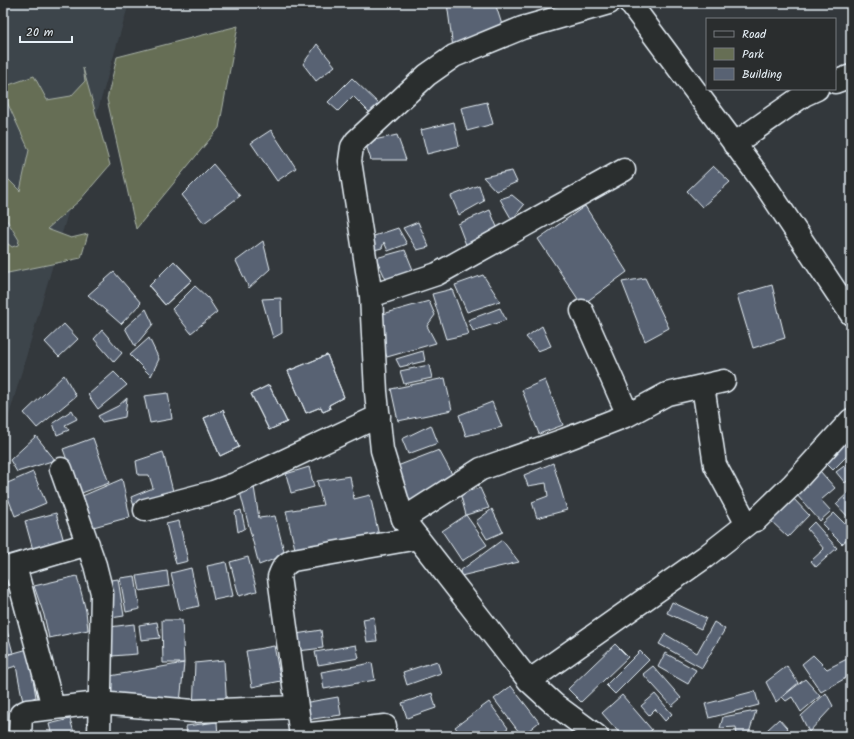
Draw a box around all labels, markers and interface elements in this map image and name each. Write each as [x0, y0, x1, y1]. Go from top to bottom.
scale bar [20, 18, 72, 44]
legend [706, 18, 836, 90]
text: 20 m [26, 23, 54, 42]
text: Road [742, 25, 767, 44]
text: Park [742, 45, 764, 64]
text: Building [742, 65, 782, 84]

